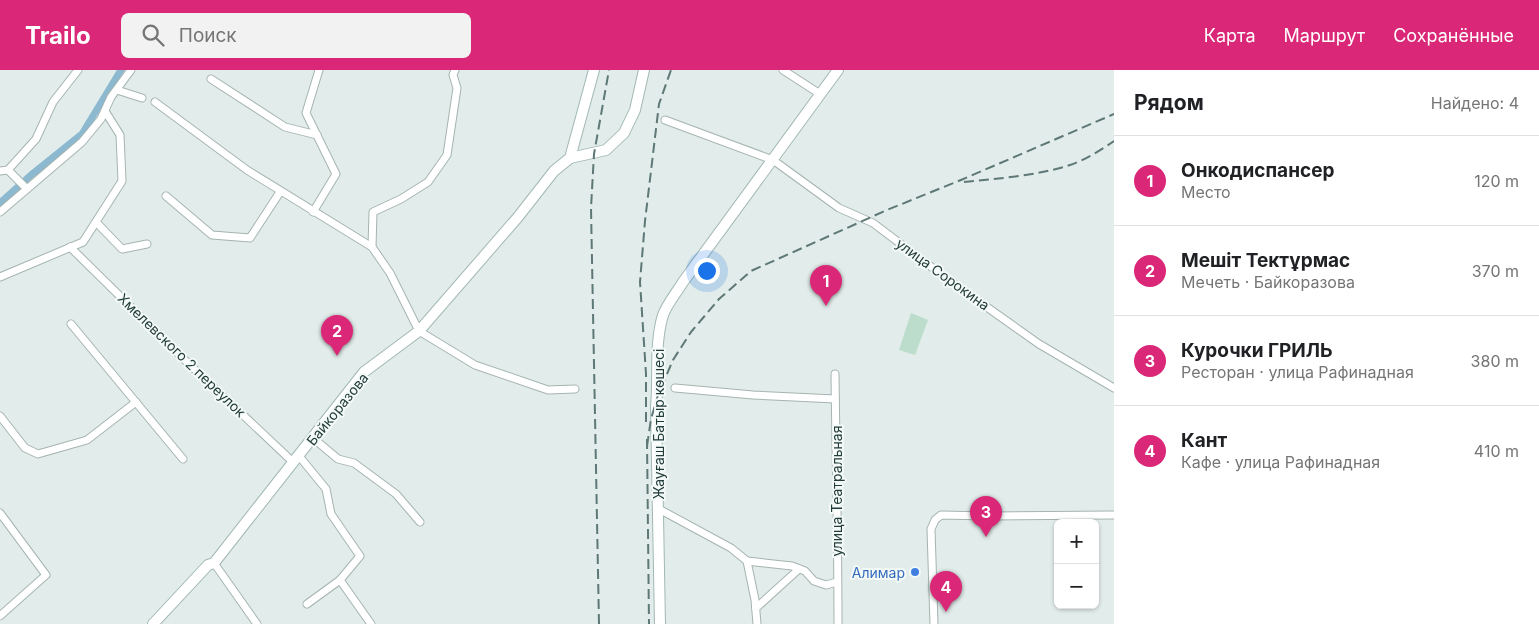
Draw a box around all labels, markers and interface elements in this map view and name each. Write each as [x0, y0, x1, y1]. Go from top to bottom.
search box [121, 13, 471, 58]
text: Trailo [25, 21, 91, 50]
icon: search [139, 21, 167, 49]
text: Поиск [179, 24, 237, 47]
text: Карта [1204, 25, 1256, 46]
text: Маршрут [1284, 25, 1365, 46]
text: Сохранённые [1393, 25, 1514, 46]
text: Рядом [1134, 90, 1204, 115]
text: Найдено: 4 [1431, 93, 1519, 113]
text: Онкодиспансер [1181, 159, 1334, 182]
text: 1 [1147, 171, 1153, 191]
text: 120 m [1474, 171, 1519, 191]
text: Место [1181, 182, 1231, 202]
street label: улица Сорокина [893, 234, 993, 314]
text: Мешіт Тектұрмас [1181, 249, 1350, 272]
your location [694, 258, 720, 284]
text: 2 [1145, 261, 1155, 281]
text: 370 m [1472, 261, 1519, 281]
pin: 1 [810, 265, 842, 306]
text: Мечеть · Байкоразова [1181, 272, 1355, 292]
street label: Хмелевского 2 переулок [115, 289, 250, 421]
pin: 2 [321, 315, 353, 356]
text: Курочки ГРИЛЬ [1181, 339, 1333, 362]
street label: Жауғаш Батыр көшесі [650, 349, 667, 500]
text: 3 [1145, 351, 1155, 371]
text: 380 m [1471, 351, 1519, 371]
text: Ресторан · улица Рафинадная [1181, 362, 1414, 382]
street label: Байкоразова [303, 369, 371, 449]
street label: улица Театральная [828, 426, 845, 556]
text: Кант [1181, 429, 1227, 452]
text: 4 [1145, 441, 1155, 461]
text: 410 m [1474, 441, 1519, 461]
text: Кафе · улица Рафинадная [1181, 452, 1380, 472]
pin: 3 [970, 496, 1002, 537]
map controls [1054, 519, 1099, 609]
button: + [1054, 519, 1099, 564]
place label: Алимар [852, 564, 905, 581]
button: − [1054, 564, 1099, 609]
marker: Алимар [909, 566, 921, 578]
pin: 4 [930, 571, 962, 612]

